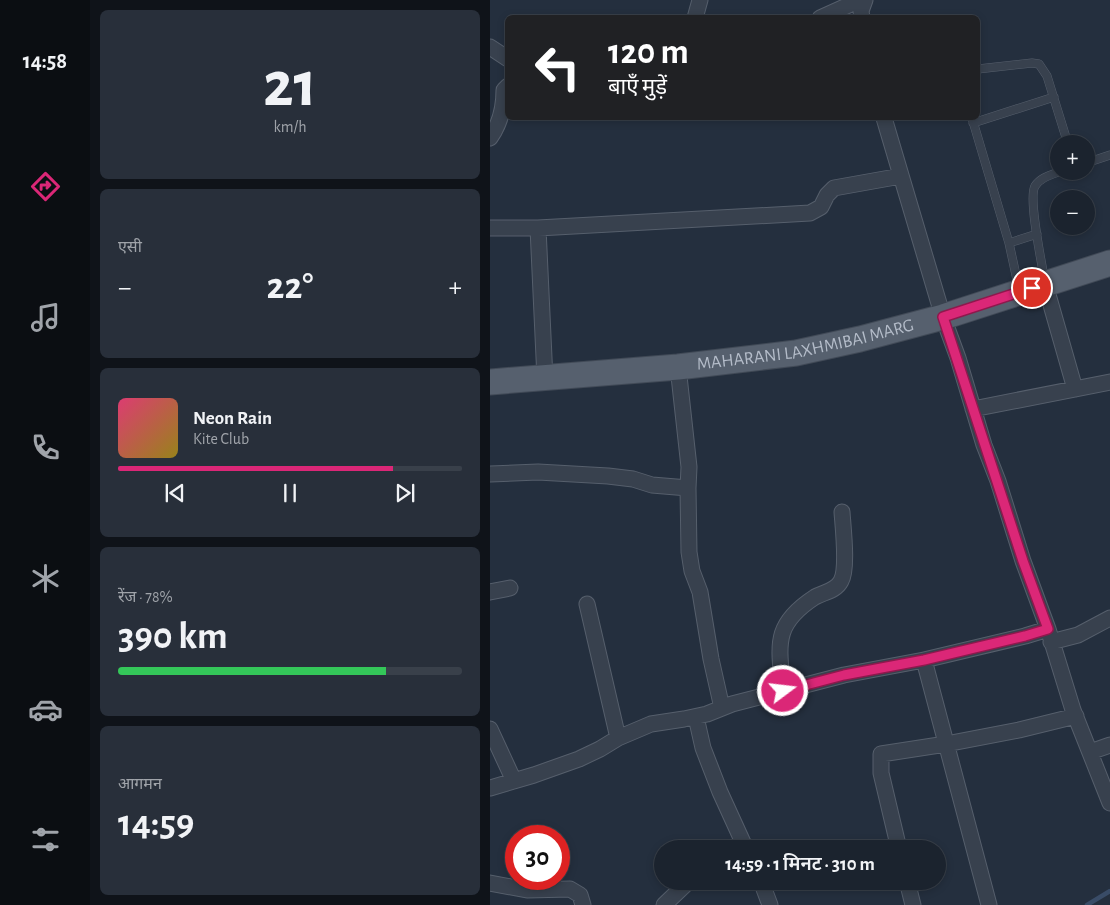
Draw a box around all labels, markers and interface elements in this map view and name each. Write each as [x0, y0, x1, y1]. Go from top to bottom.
icon: left [525, 35, 590, 100]
text: 120 m [608, 35, 689, 70]
text: 14:58 [23, 50, 67, 72]
text: 21 [263, 53, 317, 118]
text: बाएँ मुड़ें [608, 76, 667, 98]
text: km/h [273, 119, 307, 135]
map controls [1050, 135, 1095, 235]
button: + [1050, 135, 1095, 180]
icon: directions [28, 169, 63, 204]
button: − [1050, 190, 1095, 235]
text: एसी [118, 239, 142, 255]
pin [1011, 267, 1053, 309]
text: 22° [267, 268, 313, 306]
text: − [118, 274, 131, 302]
text: + [449, 274, 462, 302]
icon: arrive [1018, 274, 1046, 302]
icon: music [28, 300, 63, 335]
street label: MAHARANI LAXHMIBAI MARG [696, 316, 916, 374]
text: Neon Rain [193, 409, 272, 428]
icon: phone [28, 430, 63, 465]
text: Kite Club [193, 431, 249, 447]
icon: previous [161, 479, 189, 507]
icon: pause [276, 479, 304, 507]
icon: next [391, 479, 419, 507]
icon: climate [28, 561, 63, 596]
text: रेंज · 78% [118, 589, 173, 605]
text: 390 km [118, 618, 228, 656]
position arrow [756, 664, 808, 716]
icon: car [28, 692, 63, 727]
text: आगमन [118, 776, 162, 792]
text: 14:59 [118, 805, 194, 843]
icon: filters [28, 822, 63, 857]
speed limit sign: 30 [505, 825, 570, 890]
text: 14:59 · 1 मिनट · 310 m [725, 855, 875, 874]

